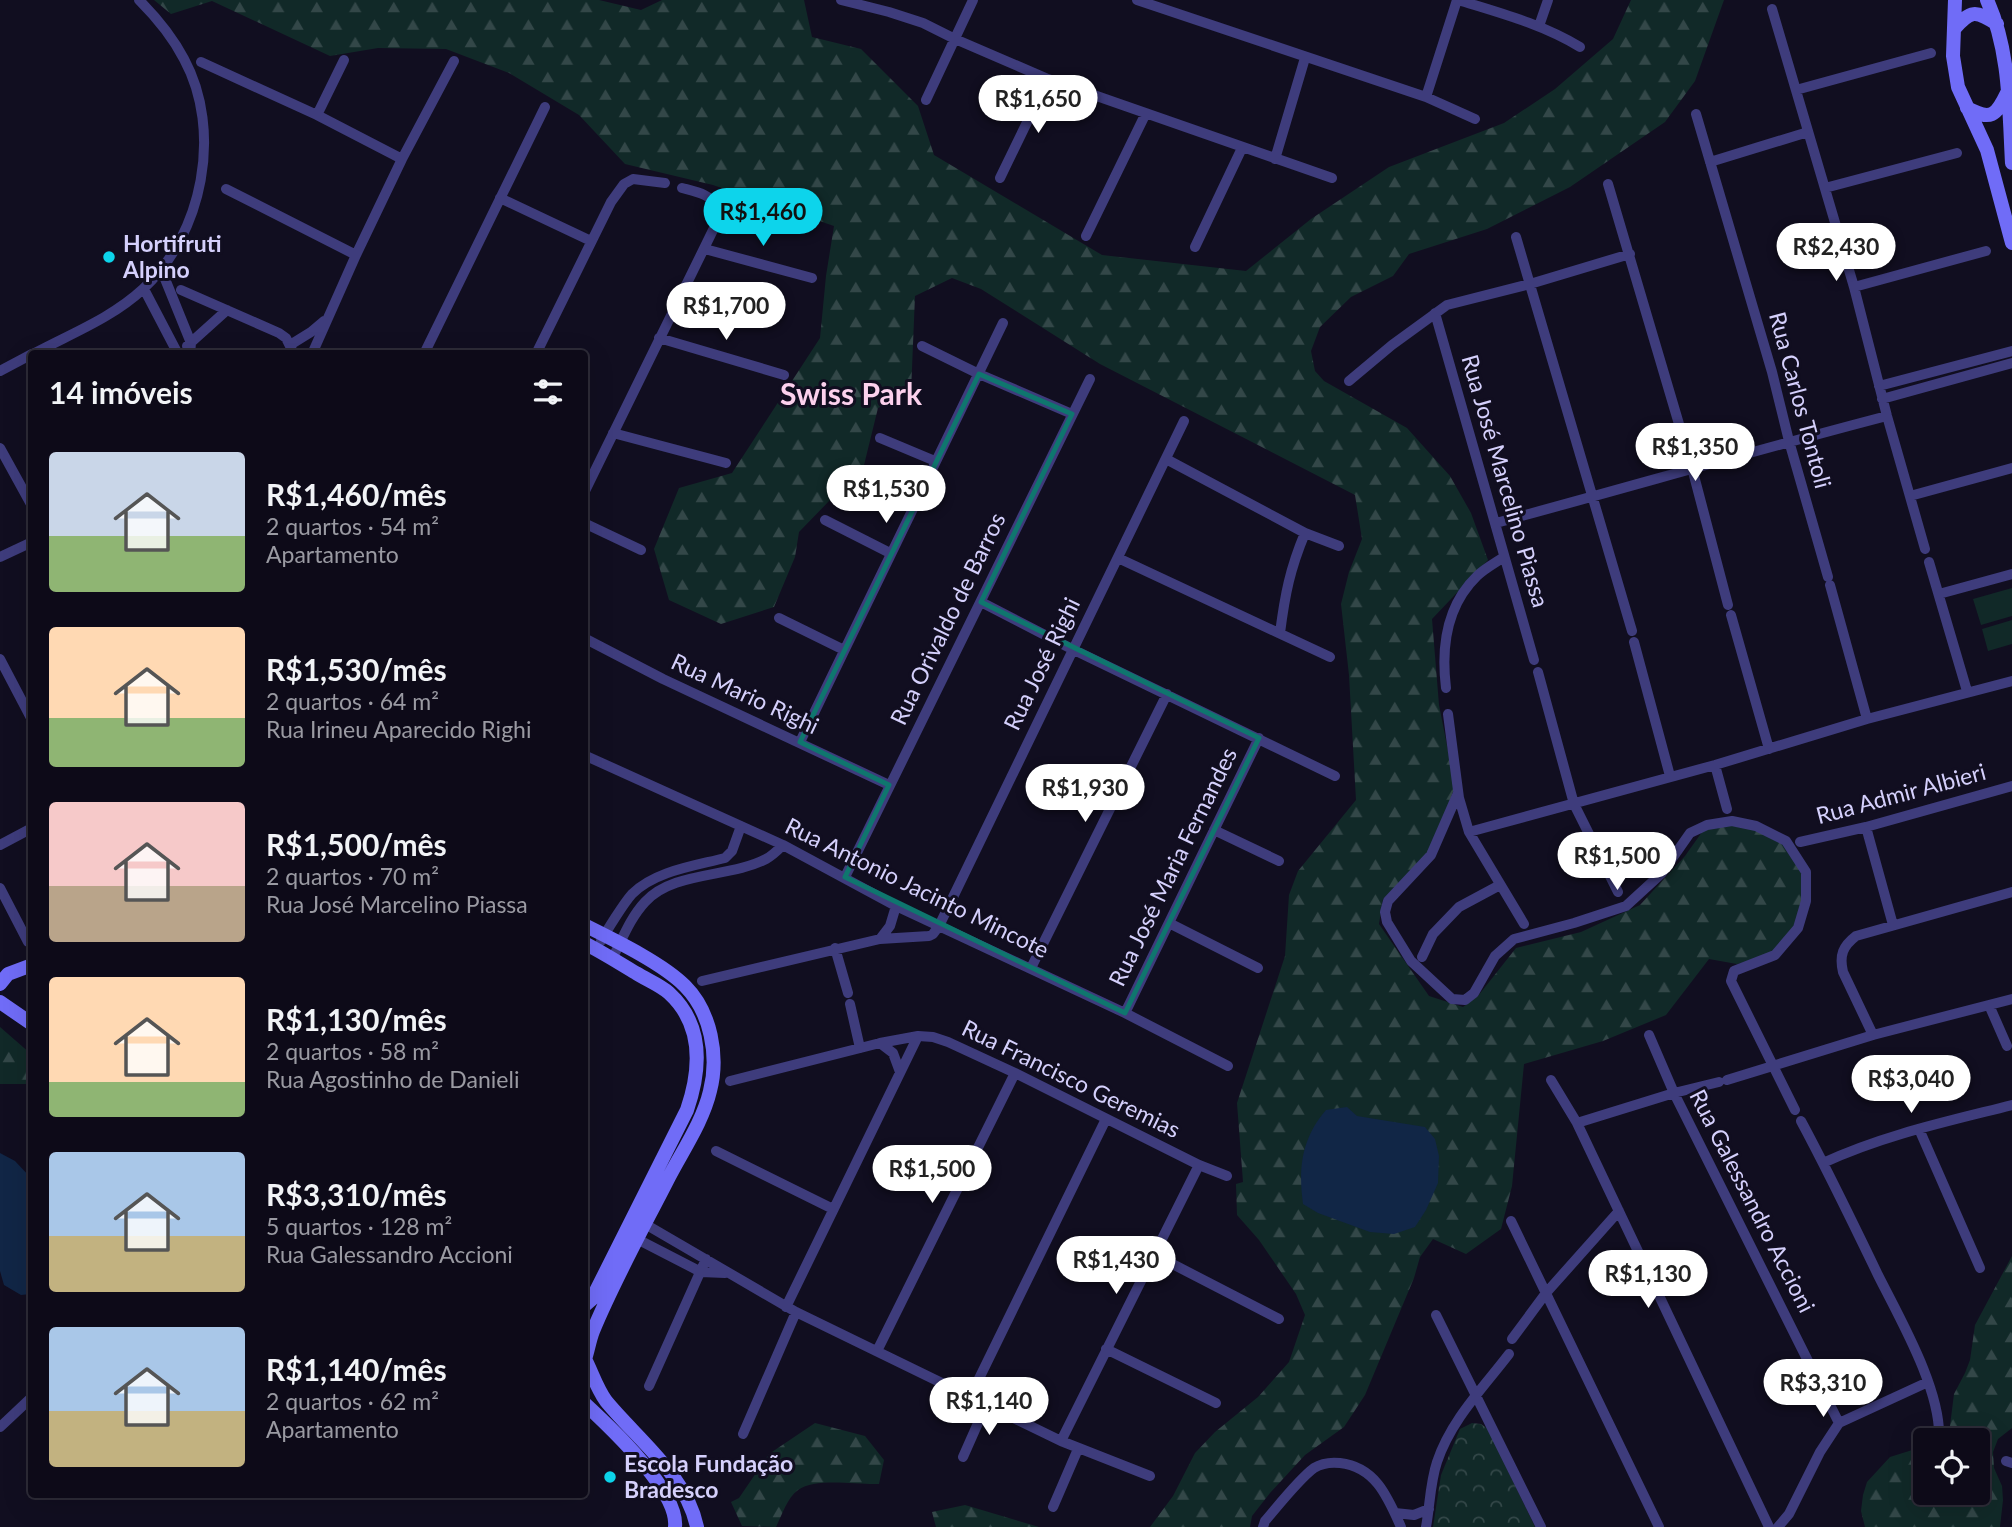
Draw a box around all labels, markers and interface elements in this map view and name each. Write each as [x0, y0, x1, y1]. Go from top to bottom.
pin: R$1,650 [973, 76, 1103, 135]
text: R$1,650 [995, 84, 1081, 112]
pin: R$1,460 [698, 188, 828, 248]
text: R$1,460 [720, 197, 806, 225]
pin: R$2,430 [1771, 224, 1901, 283]
place label: Hortifruti Alpino [122, 229, 222, 283]
text: R$2,430 [1793, 232, 1879, 260]
marker: Hortifruti Alpino [101, 249, 117, 265]
pin: R$1,700 [661, 282, 791, 342]
text: R$1,700 [683, 291, 769, 319]
street label: Rua Carlos Tontoli [1764, 308, 1838, 491]
street label: Rua José Marcelino Piassa [1456, 351, 1555, 610]
icon: filters [529, 373, 567, 411]
text: 14 imóveis [49, 374, 193, 410]
district label: Swiss Park [780, 375, 923, 411]
pin: R$1,350 [1630, 424, 1760, 483]
text: R$1,350 [1652, 432, 1738, 460]
pin: R$1,530 [821, 466, 951, 525]
text: R$1,530 [843, 474, 929, 502]
text: R$1,460/mês [266, 476, 447, 512]
icon: home [105, 480, 189, 564]
street label: Rua Orivaldo de Barros [884, 508, 1011, 729]
text: 2 quartos · 54 m² [266, 512, 439, 540]
text: Apartamento [266, 540, 399, 568]
street label: Rua José Righi [997, 593, 1085, 734]
street label: Rua Mario Righi [667, 647, 824, 739]
text: R$1,530/mês [266, 651, 447, 687]
icon: home [105, 655, 189, 739]
text: 2 quartos · 64 m² [266, 687, 439, 715]
text: Rua Irineu Aparecido Righi [266, 715, 531, 743]
street label: Rua José Maria Fernandes [1102, 743, 1242, 990]
street label: Rua Admir Albieri [1813, 757, 1989, 829]
pin: R$1,930 [1020, 764, 1150, 824]
text: R$1,930 [1042, 773, 1128, 801]
street label: Rua Antonio Jacinto Mincote [781, 811, 1054, 963]
text: R$1,500/mês [266, 826, 447, 862]
icon: home [105, 830, 189, 914]
pin: R$1,500 [1552, 832, 1682, 892]
text: R$1,500 [1574, 841, 1660, 869]
text: 2 quartos · 70 m² [266, 862, 439, 890]
text: Rua José Marcelino Piassa [266, 890, 528, 918]
text: R$1,130/mês [266, 1001, 447, 1037]
icon: home [105, 1005, 189, 1089]
street label: Rua Francisco Geremias [958, 1013, 1185, 1143]
text: 2 quartos · 58 m² [266, 1037, 439, 1065]
pin: R$3,040 [1846, 1056, 1976, 1115]
text: R$3,040 [1868, 1064, 1954, 1092]
text: Rua Agostinho de Danieli [266, 1065, 519, 1093]
street label: Rua Galessandro Accioni [1684, 1084, 1821, 1317]
pin: R$1,500 [867, 1146, 997, 1205]
text: R$1,500 [889, 1154, 975, 1182]
text: R$3,310/mês [266, 1176, 447, 1212]
icon: home [105, 1180, 189, 1264]
text: 5 quartos · 128 m² [266, 1212, 452, 1240]
pin: R$1,430 [1051, 1236, 1181, 1296]
text: Rua Galessandro Accioni [266, 1240, 513, 1268]
text: R$1,430 [1073, 1245, 1159, 1273]
pin: R$1,130 [1583, 1250, 1713, 1310]
text: R$1,130 [1605, 1259, 1691, 1287]
text: R$1,140/mês [266, 1351, 447, 1387]
icon: home [105, 1355, 189, 1439]
pin: R$3,310 [1758, 1360, 1888, 1419]
text: R$3,310 [1780, 1368, 1866, 1396]
pin: R$1,140 [924, 1378, 1054, 1437]
text: R$1,140 [946, 1386, 1032, 1414]
text: 2 quartos · 62 m² [266, 1387, 439, 1415]
text: Apartamento [266, 1415, 399, 1443]
map controls [1913, 1428, 1990, 1505]
button: locate [1913, 1428, 1990, 1505]
place label: Escola Fundação Bradesco [624, 1449, 793, 1503]
marker: Escola Fundação Bradesco [602, 1469, 618, 1485]

